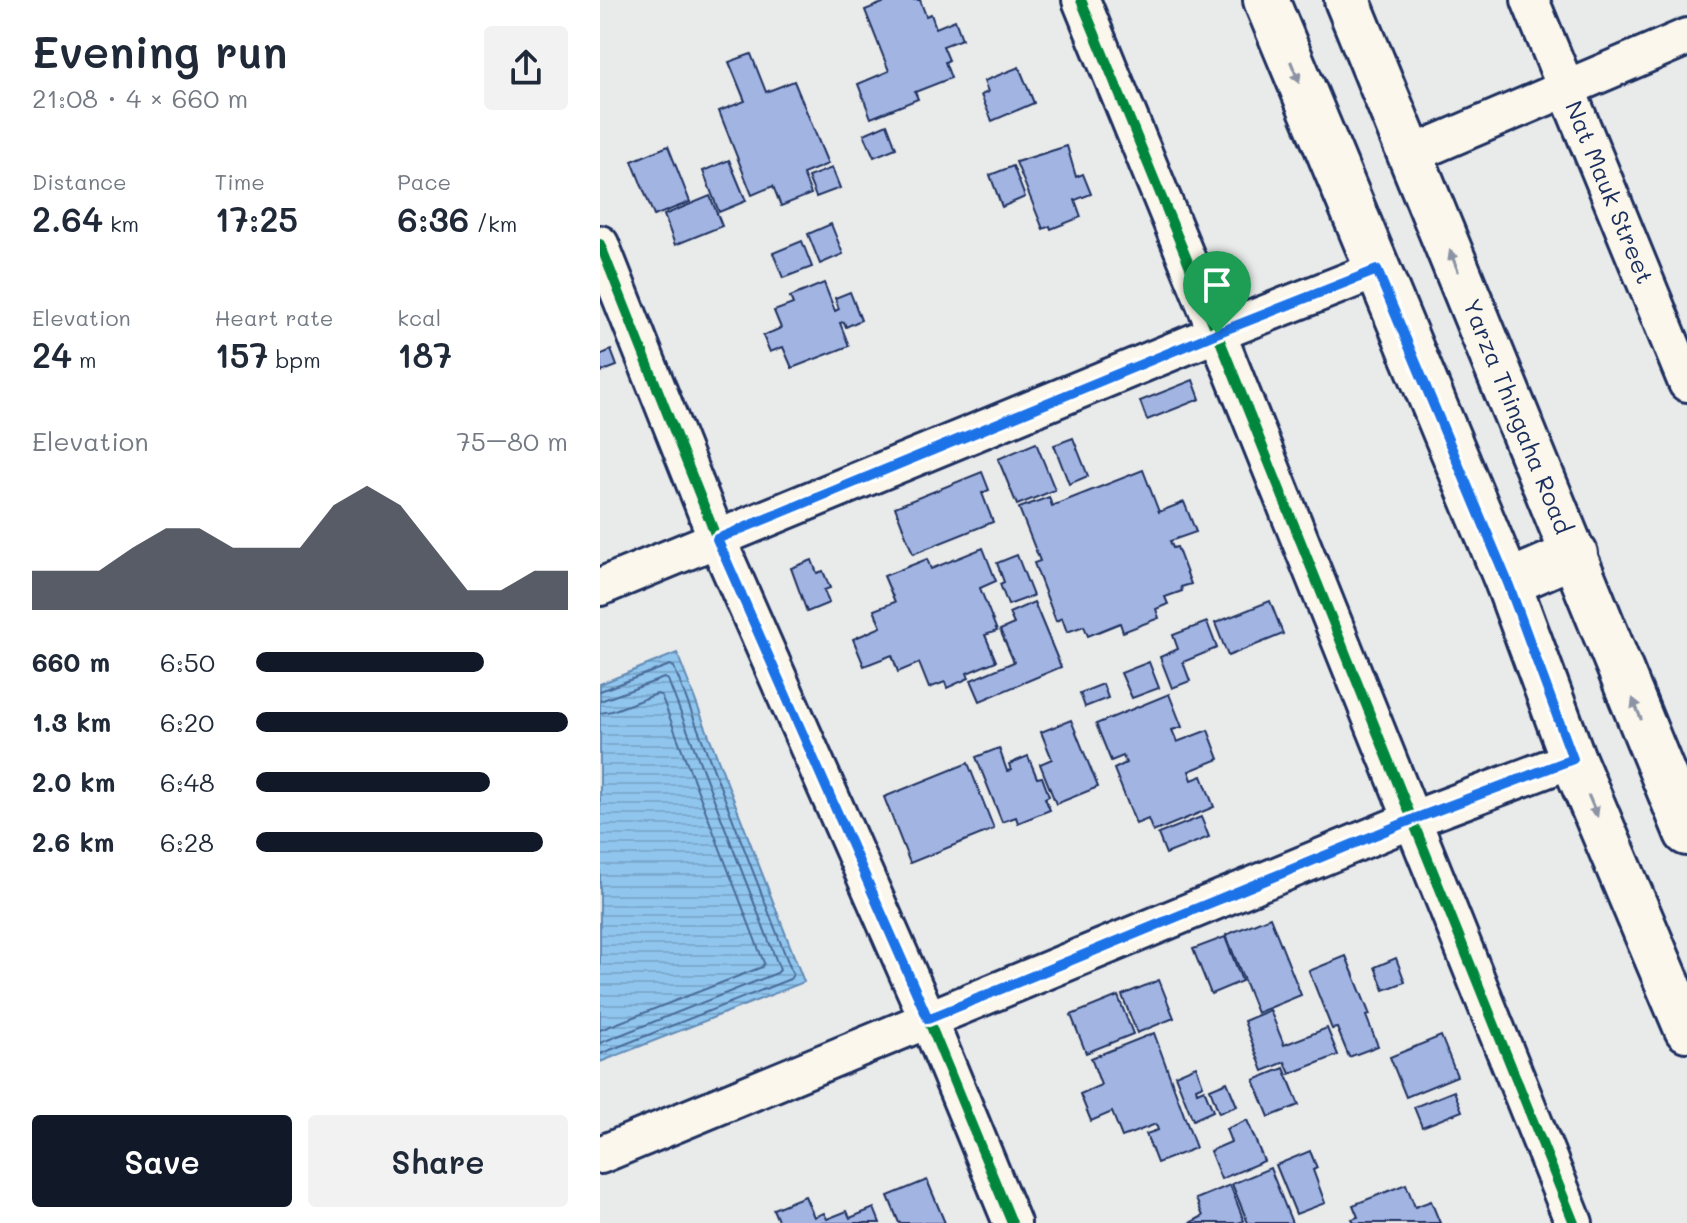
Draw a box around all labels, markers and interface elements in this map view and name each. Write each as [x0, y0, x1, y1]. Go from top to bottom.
text: Evening run [32, 22, 287, 79]
button: share [484, 26, 568, 110]
one-way arrow [1289, 60, 1302, 84]
text: 21:08 · 4 × 660 m [32, 81, 248, 115]
street label: Nat Mauk Street [1559, 96, 1662, 288]
text: Distance [32, 167, 127, 196]
text: Time [215, 167, 265, 196]
text: Pace [397, 167, 451, 196]
text: 2.64 [32, 196, 103, 241]
text: 17:25 [215, 196, 298, 241]
text: 6:36 [397, 196, 469, 241]
text: km [103, 209, 139, 238]
text: /km [469, 209, 517, 238]
one-way arrow [1447, 249, 1460, 273]
pin [1183, 251, 1251, 333]
icon: arrive [1195, 263, 1239, 307]
street label: Yarza Thingaha Road [1457, 294, 1580, 538]
text: Elevation [32, 303, 131, 332]
text: Heart rate [215, 303, 333, 332]
text: kcal [397, 303, 441, 332]
text: 24 [32, 332, 72, 377]
text: 157 [215, 332, 269, 377]
text: 187 [397, 332, 452, 377]
text: m [72, 345, 97, 374]
text: bpm [269, 345, 321, 374]
text: Elevation [32, 424, 149, 458]
text: 75–80 m [456, 424, 568, 458]
text: 660 m [32, 645, 110, 679]
text: 6:50 [160, 645, 215, 679]
one-way arrow [1630, 697, 1643, 721]
text: 1.3 km [32, 705, 111, 739]
text: 6:20 [160, 705, 214, 739]
text: 2.0 km [32, 765, 115, 799]
text: 6:48 [160, 765, 215, 799]
one-way arrow [1586, 794, 1599, 818]
text: 2.6 km [32, 825, 114, 859]
text: 6:28 [160, 825, 214, 859]
button: Save [32, 1115, 292, 1207]
button: Share [308, 1115, 568, 1207]

